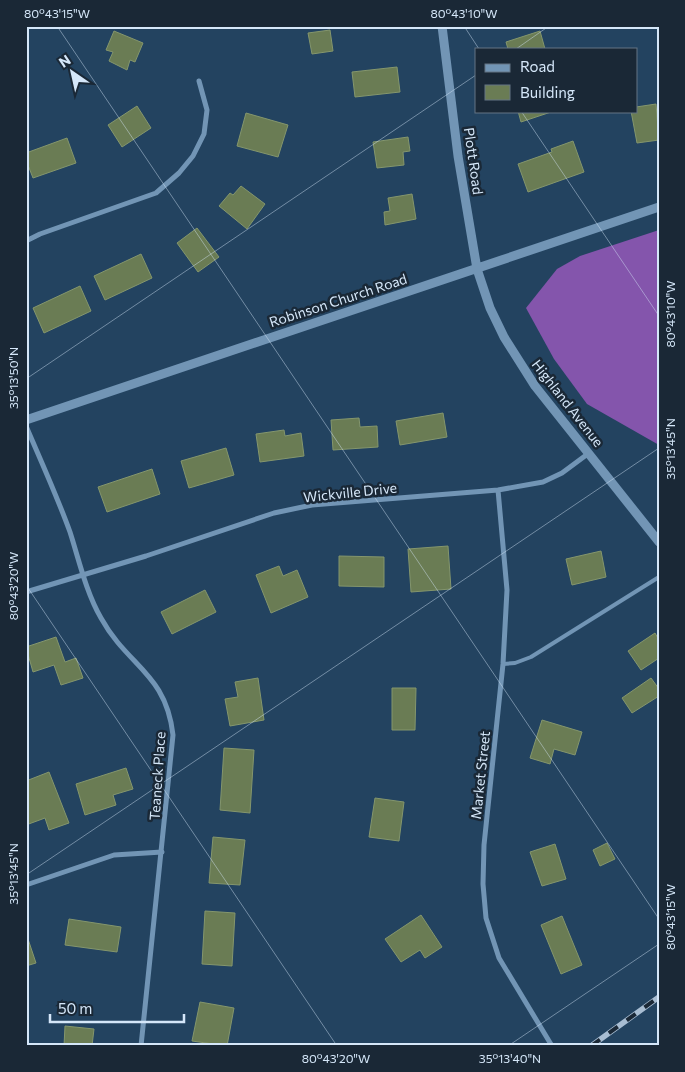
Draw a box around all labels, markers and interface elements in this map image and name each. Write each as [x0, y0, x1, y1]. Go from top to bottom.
text: 80°43'15"W [24, 6, 90, 20]
text: 80°43'10"W [431, 6, 497, 20]
north arrow [48, 48, 98, 98]
legend [475, 48, 638, 112]
text: N [55, 51, 74, 71]
text: Road [520, 57, 555, 75]
text: Building [520, 83, 575, 101]
street label: Plott Road [461, 126, 487, 196]
street label: Robinson Church Road [267, 270, 409, 330]
text: 80°43'10"W [663, 281, 677, 347]
text: 35°13'50"N [6, 347, 20, 409]
street label: Highland Avenue [529, 356, 607, 450]
text: 35°13'45"N [663, 418, 677, 480]
street label: Wickville Drive [302, 479, 398, 505]
text: 80°43'20"W [6, 552, 20, 620]
street label: Market Street [467, 730, 493, 820]
street label: Teaneck Place [145, 731, 169, 821]
text: 35°13'45"N [6, 843, 20, 905]
text: 80°43'15"W [663, 884, 677, 950]
scale bar [50, 992, 184, 1024]
text: 50 m [58, 999, 92, 1017]
text: 80°43'20"W [302, 1051, 370, 1065]
text: 35°13'40"N [479, 1051, 541, 1065]

